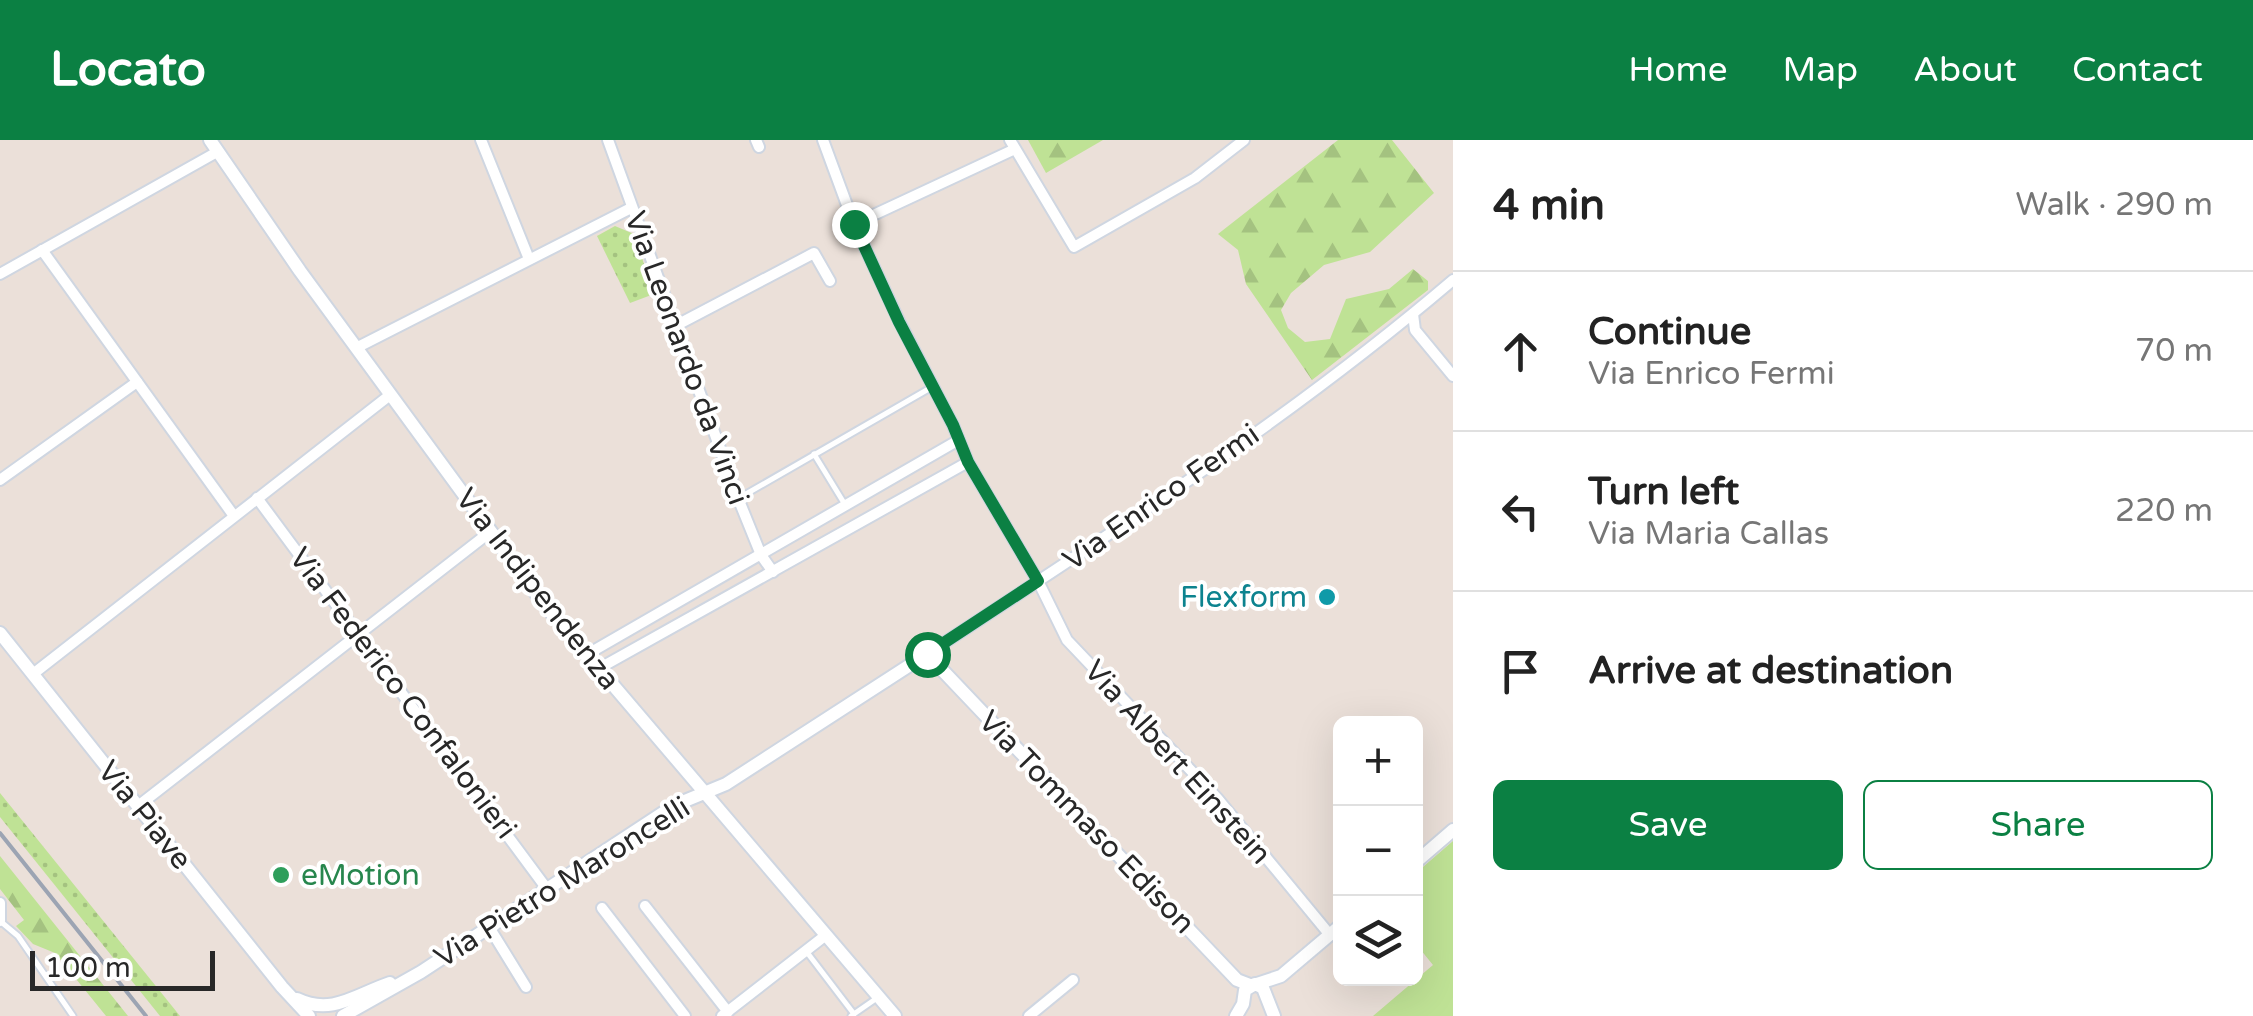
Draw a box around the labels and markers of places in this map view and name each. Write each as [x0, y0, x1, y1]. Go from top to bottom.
place label: Flexform [1180, 579, 1307, 616]
marker: Flexform [1316, 586, 1338, 608]
place label: eMotion [301, 857, 420, 894]
marker: eMotion [270, 864, 292, 886]

